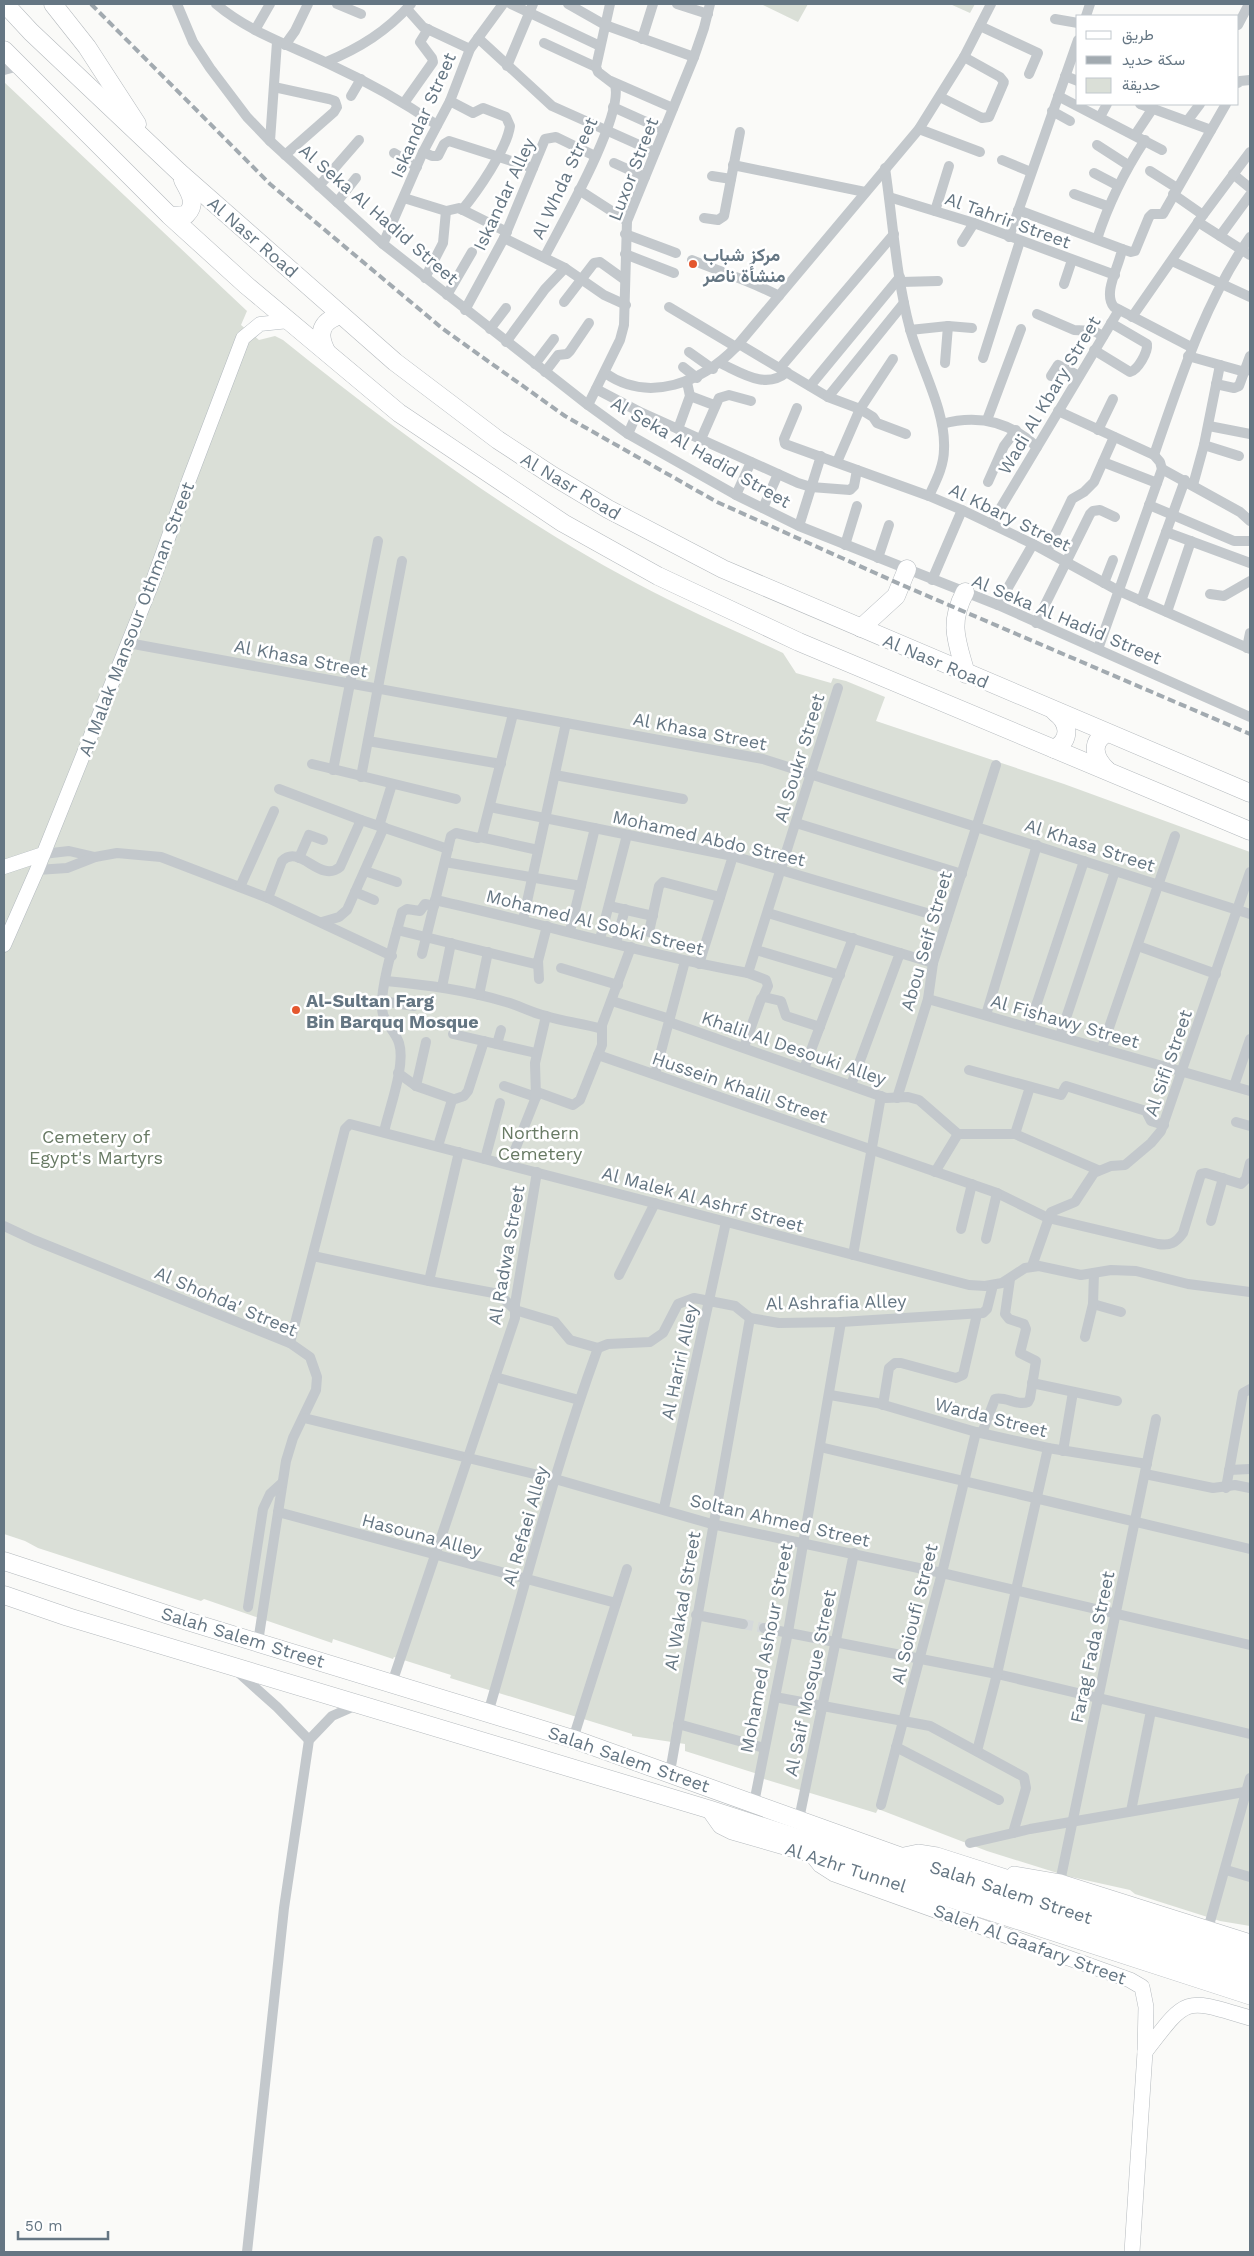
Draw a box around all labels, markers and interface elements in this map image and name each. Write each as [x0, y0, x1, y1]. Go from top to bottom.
legend [1076, 15, 1239, 105]
text: طريق [1122, 26, 1154, 45]
street label: Iskandar Street [386, 49, 460, 181]
text: سكة حديد [1122, 51, 1185, 69]
text: حديقة [1122, 76, 1160, 94]
street label: Al Whda Street [527, 113, 602, 242]
street label: Luxor Street [604, 114, 662, 224]
street label: Iskandar Alley [469, 134, 540, 254]
street label: Al Seka Al Hadid Street [295, 139, 463, 289]
street label: Al Tahrir Street [942, 188, 1074, 253]
street label: Al Nasr Road [204, 192, 302, 282]
place label: مركز شباب منشأة ناصر [702, 244, 786, 287]
marker: مركز شباب منشأة ناصر [687, 258, 699, 270]
street label: Wadi Al Kbary Street [993, 312, 1105, 478]
street label: Al Seka Al Hadid Street [607, 392, 795, 512]
street label: Al Nasr Road [517, 448, 625, 524]
street label: Al Kbary Street [946, 478, 1075, 556]
street label: Al Malak Mansour Othman Street [74, 479, 198, 759]
street label: Al Seka Al Hadid Street [969, 569, 1165, 669]
street label: Al Nasr Road [880, 629, 992, 693]
street label: Al Khasa Street [232, 635, 370, 681]
street label: Al Soukr Street [769, 691, 829, 825]
street label: Al Khasa Street [631, 708, 769, 754]
street label: Mohamed Abdo Street [611, 806, 808, 871]
street label: Al Khasa Street [1022, 814, 1158, 876]
street label: Abou Seif Street [896, 868, 956, 1013]
street label: Mohamed Al Sobki Street [484, 885, 706, 959]
place label: Al-Sultan Farg Bin Barquq Mosque [306, 990, 479, 1032]
street label: Al Fishawy Street [988, 990, 1142, 1052]
marker: Al-Sultan Farg Bin Barquq Mosque [290, 1004, 302, 1016]
street label: Khalil Al Desouki Alley [699, 1007, 890, 1090]
street label: Al Sifi Street [1140, 1007, 1196, 1119]
street label: Hussein Khalil Street [649, 1047, 831, 1127]
park label: Northern Cemetery [498, 1122, 583, 1164]
park label: Cemetery of Egypt's Martyrs [29, 1126, 163, 1168]
street label: Al Malek Al Ashrf Street [600, 1162, 807, 1236]
street label: Al Radwa Street [483, 1183, 529, 1326]
street label: Al Shohda' Street [152, 1262, 301, 1341]
street label: Al Ashrafia Alley [765, 1290, 907, 1314]
street label: Al Hariri Alley [656, 1301, 702, 1422]
street label: Warda Street [933, 1393, 1050, 1441]
street label: Al Refaei Alley [498, 1463, 552, 1589]
street label: Soltan Ahmed Street [688, 1489, 872, 1551]
street label: Hasouna Alley [360, 1509, 485, 1561]
street label: Al Wakad Street [659, 1529, 705, 1672]
street label: Mohamed Ashour Street [735, 1541, 797, 1755]
street label: Al Soioufi Street [886, 1541, 942, 1686]
street label: Farag Fada Street [1066, 1569, 1118, 1725]
street label: Al Saif Mosque Street [780, 1587, 840, 1778]
street label: Salah Salem Street [159, 1602, 328, 1672]
street label: Salah Salem Street [545, 1721, 713, 1797]
street label: Al Azhr Tunnel [783, 1837, 910, 1897]
street label: Salah Salem Street [927, 1856, 1095, 1928]
street label: Saleh Al Gaafary Street [931, 1899, 1130, 1989]
scale bar [18, 2208, 108, 2240]
text: 50 m [25, 2217, 62, 2235]

